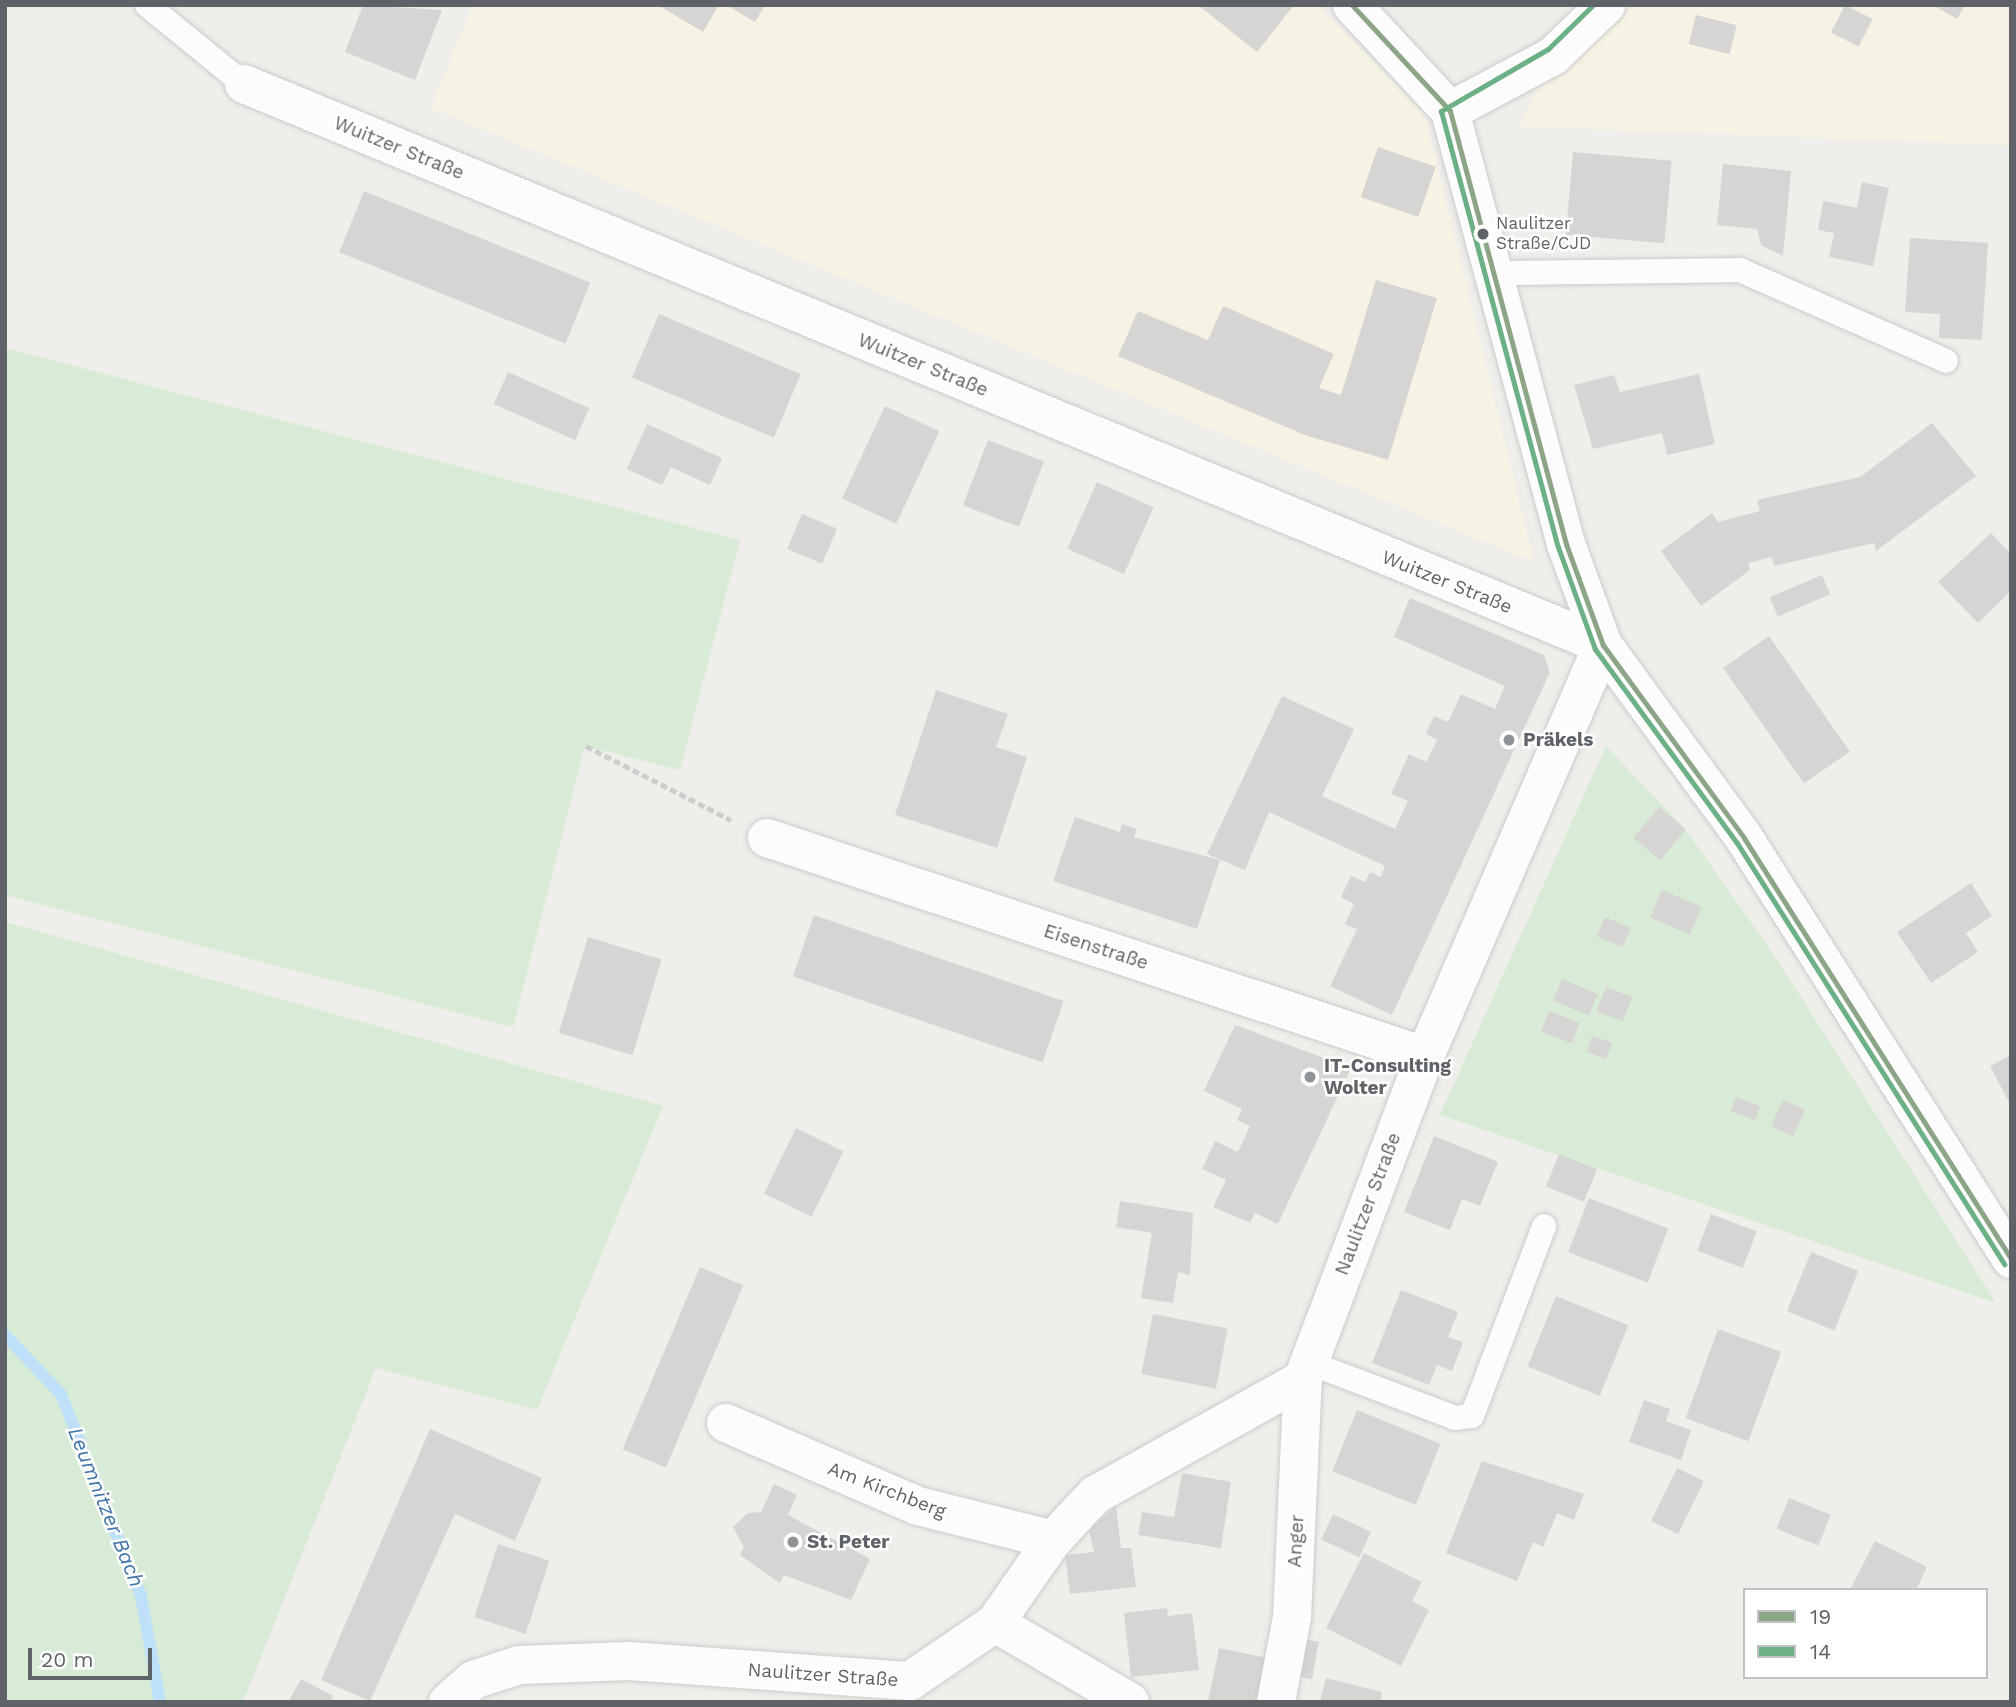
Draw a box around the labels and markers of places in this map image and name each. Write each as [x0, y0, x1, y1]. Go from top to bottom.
place label: Naulitzer Straße/CJD [1496, 214, 1591, 254]
marker: Naulitzer Straße/CJD [1476, 227, 1490, 241]
place label: Präkels [1523, 729, 1593, 751]
marker: Präkels [1501, 732, 1517, 748]
place label: IT-Consulting Wolter [1324, 1055, 1451, 1099]
marker: IT-Consulting Wolter [1302, 1069, 1318, 1085]
place label: St. Peter [807, 1531, 889, 1553]
marker: St. Peter [785, 1534, 801, 1550]

